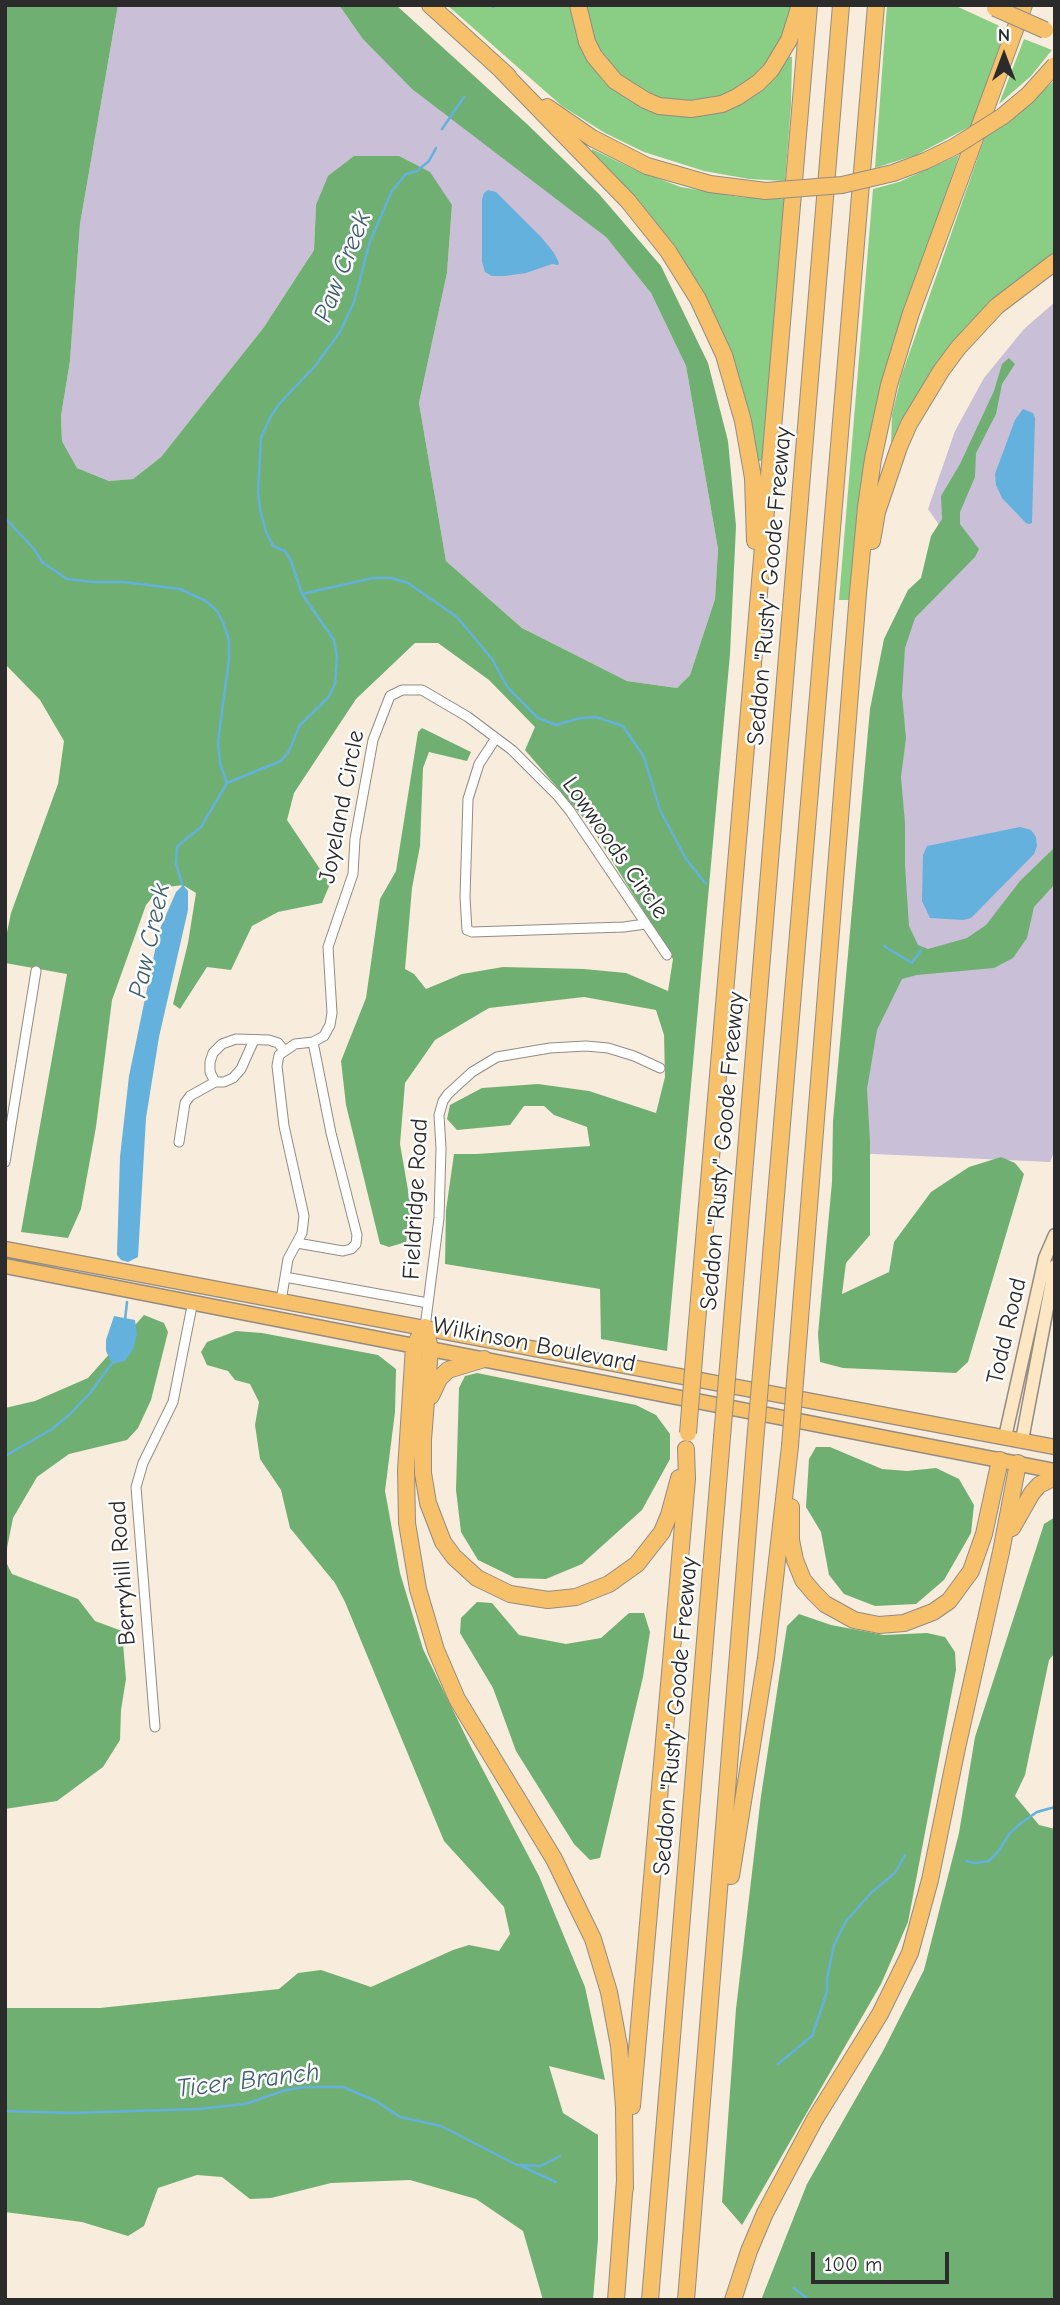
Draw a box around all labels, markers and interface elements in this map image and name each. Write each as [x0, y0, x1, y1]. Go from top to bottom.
north arrow [969, 21, 1039, 91]
text: N [998, 24, 1010, 46]
water label: Paw Creek [308, 207, 378, 327]
street label: Seddon "Rusty" Goode Freeway [742, 426, 798, 746]
street label: Joyeland Circle [313, 728, 371, 886]
street label: Lowwoods Circle [556, 772, 674, 924]
water label: Paw Creek [123, 881, 177, 1001]
street label: Seddon "Rusty" Goode Freeway [695, 991, 751, 1311]
street label: Fieldridge Road [397, 1118, 435, 1280]
street label: Todd Road [981, 1275, 1033, 1387]
street label: Wilkinson Boulevard [430, 1311, 638, 1379]
street label: Berryhill Road [104, 1500, 142, 1646]
street label: Seddon "Rusty" Goode Freeway [648, 1556, 704, 1876]
water label: Ticer Branch [175, 2057, 321, 2105]
scale bar [815, 2238, 953, 2282]
text: 100 m [824, 2252, 882, 2276]

